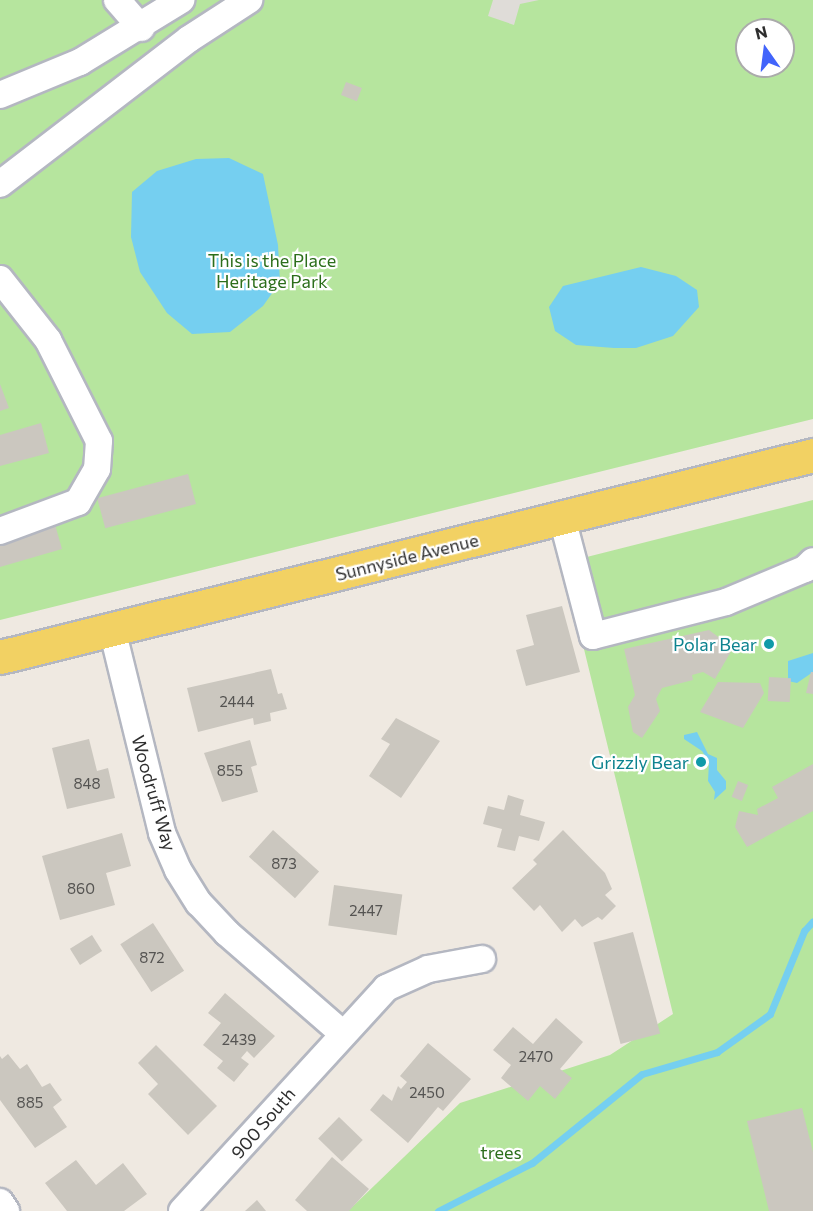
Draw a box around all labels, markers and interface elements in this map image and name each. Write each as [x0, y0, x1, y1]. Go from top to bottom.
north arrow [735, 18, 795, 78]
text: N [753, 21, 769, 43]
park label: This is the Place Heritage Park [208, 250, 336, 292]
street label: Sunnyside Avenue [333, 529, 481, 585]
place label: Polar Bear [673, 633, 757, 655]
marker: Polar Bear [762, 637, 776, 651]
house number: 2444 [219, 693, 255, 711]
street label: Woodruff Way [127, 733, 181, 853]
place label: Grizzly Bear [591, 751, 689, 773]
marker: Grizzly Bear [694, 755, 708, 769]
house number: 855 [217, 762, 243, 780]
house number: 848 [73, 775, 101, 793]
house number: 873 [271, 855, 297, 873]
house number: 860 [67, 880, 95, 898]
house number: 2447 [349, 902, 383, 920]
house number: 872 [139, 949, 165, 967]
house number: 2439 [222, 1031, 256, 1049]
house number: 2470 [519, 1048, 553, 1066]
street label: 900 South [226, 1083, 300, 1163]
house number: 2450 [409, 1084, 445, 1102]
house number: 885 [17, 1094, 43, 1112]
park label: trees [480, 1141, 522, 1163]

